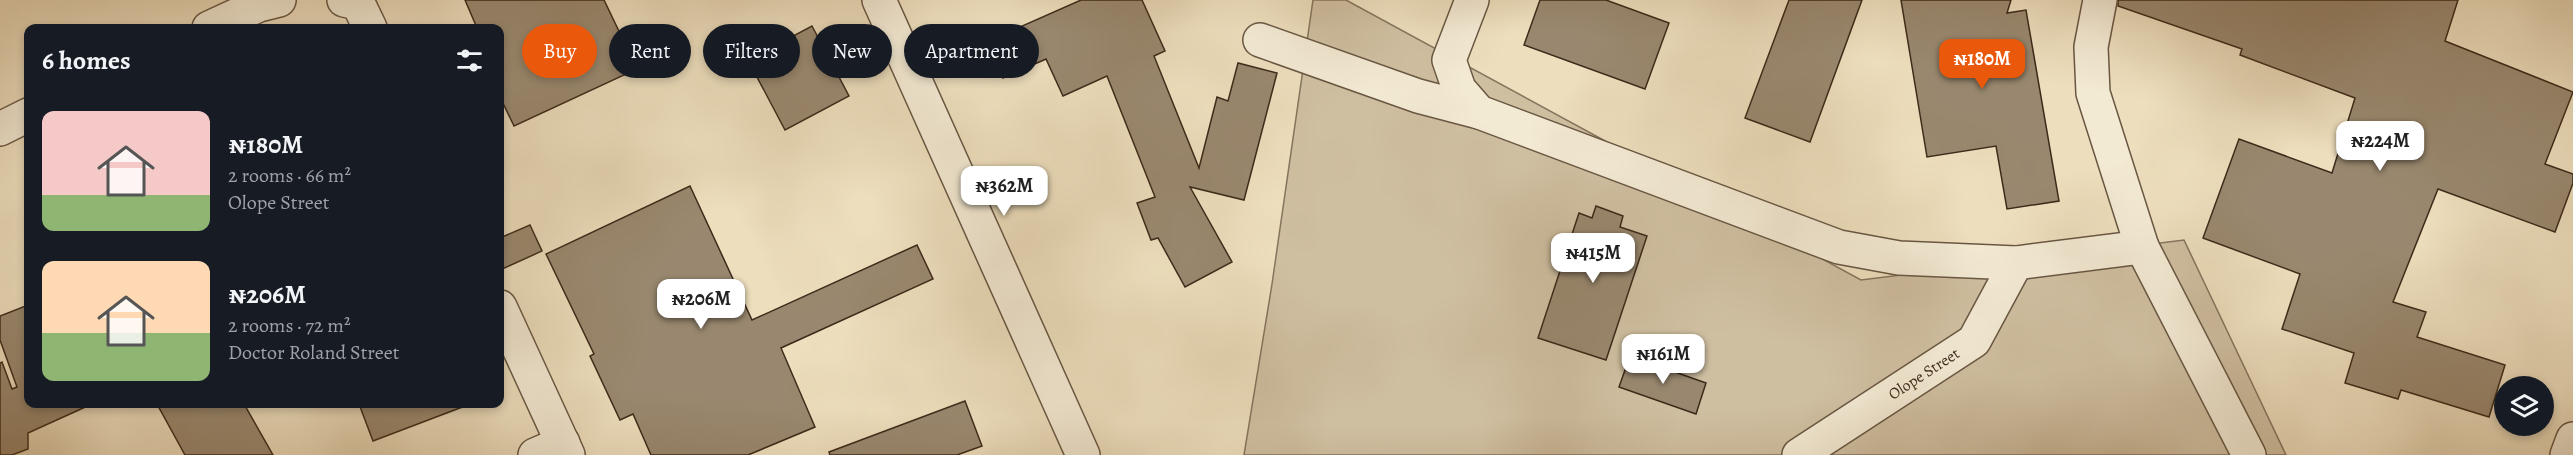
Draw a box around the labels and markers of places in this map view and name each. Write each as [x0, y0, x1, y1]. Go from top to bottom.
pin: ₦180M [1940, 39, 2024, 90]
pin: ₦224M [2338, 121, 2422, 172]
pin: ₦362M [962, 166, 1046, 217]
pin: ₦415M [1551, 233, 1635, 284]
pin: ₦206M [659, 279, 743, 330]
pin: ₦161M [1621, 334, 1705, 385]

